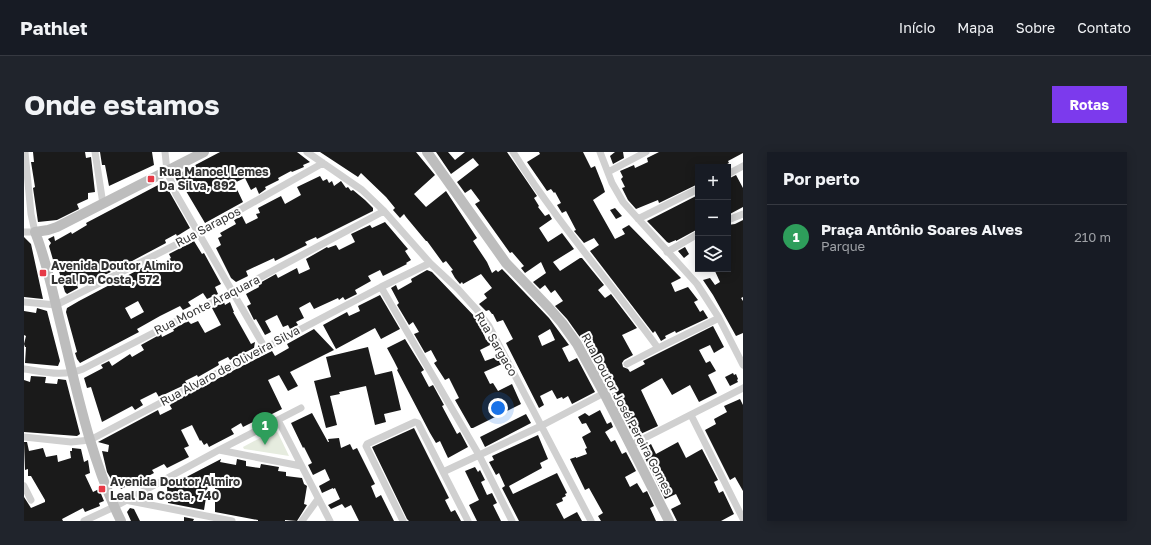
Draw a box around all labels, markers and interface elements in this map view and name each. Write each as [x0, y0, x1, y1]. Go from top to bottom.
text: Pathlet [20, 16, 88, 39]
text: Início [899, 19, 935, 36]
text: Mapa [957, 19, 994, 36]
text: Sobre [1016, 19, 1055, 36]
text: Contato [1077, 19, 1131, 36]
button: Rotas [1052, 86, 1127, 123]
text: Onde estamos [24, 88, 220, 121]
place label: Rua Manoel Lemes Da Silva, 892 [159, 164, 269, 193]
map controls [695, 164, 731, 272]
button: + [695, 164, 731, 200]
text: Por perto [783, 168, 860, 189]
marker: Rua Manoel Lemes Da Silva, 892 [146, 174, 156, 184]
button: − [695, 200, 731, 236]
street label: Rua Sarapos [173, 203, 243, 250]
text: Praça Antônio Soares Alves [821, 220, 1023, 238]
text: 1 [793, 229, 799, 245]
text: 210 m [1074, 229, 1111, 245]
button: layers [695, 236, 731, 272]
text: Parque [821, 238, 865, 254]
place label: Avenida Doutor Almiro Leal Da Costa, 572 [51, 258, 181, 287]
marker: Avenida Doutor Almiro Leal Da Costa, 572 [38, 268, 48, 278]
street label: Rua Monte Araquara [151, 271, 262, 338]
street label: Rua Sargaco [472, 309, 521, 379]
street label: Rua Alvaro de Oliveira Silva [157, 322, 302, 409]
street label: Rua Doutor José Pereira Gomes [578, 330, 677, 497]
your location [488, 398, 508, 418]
pin: 1 [252, 412, 278, 445]
place label: Avenida Doutor Almiro Leal Da Costa, 740 [110, 474, 240, 503]
marker: Avenida Doutor Almiro Leal Da Costa, 740 [97, 484, 107, 494]

